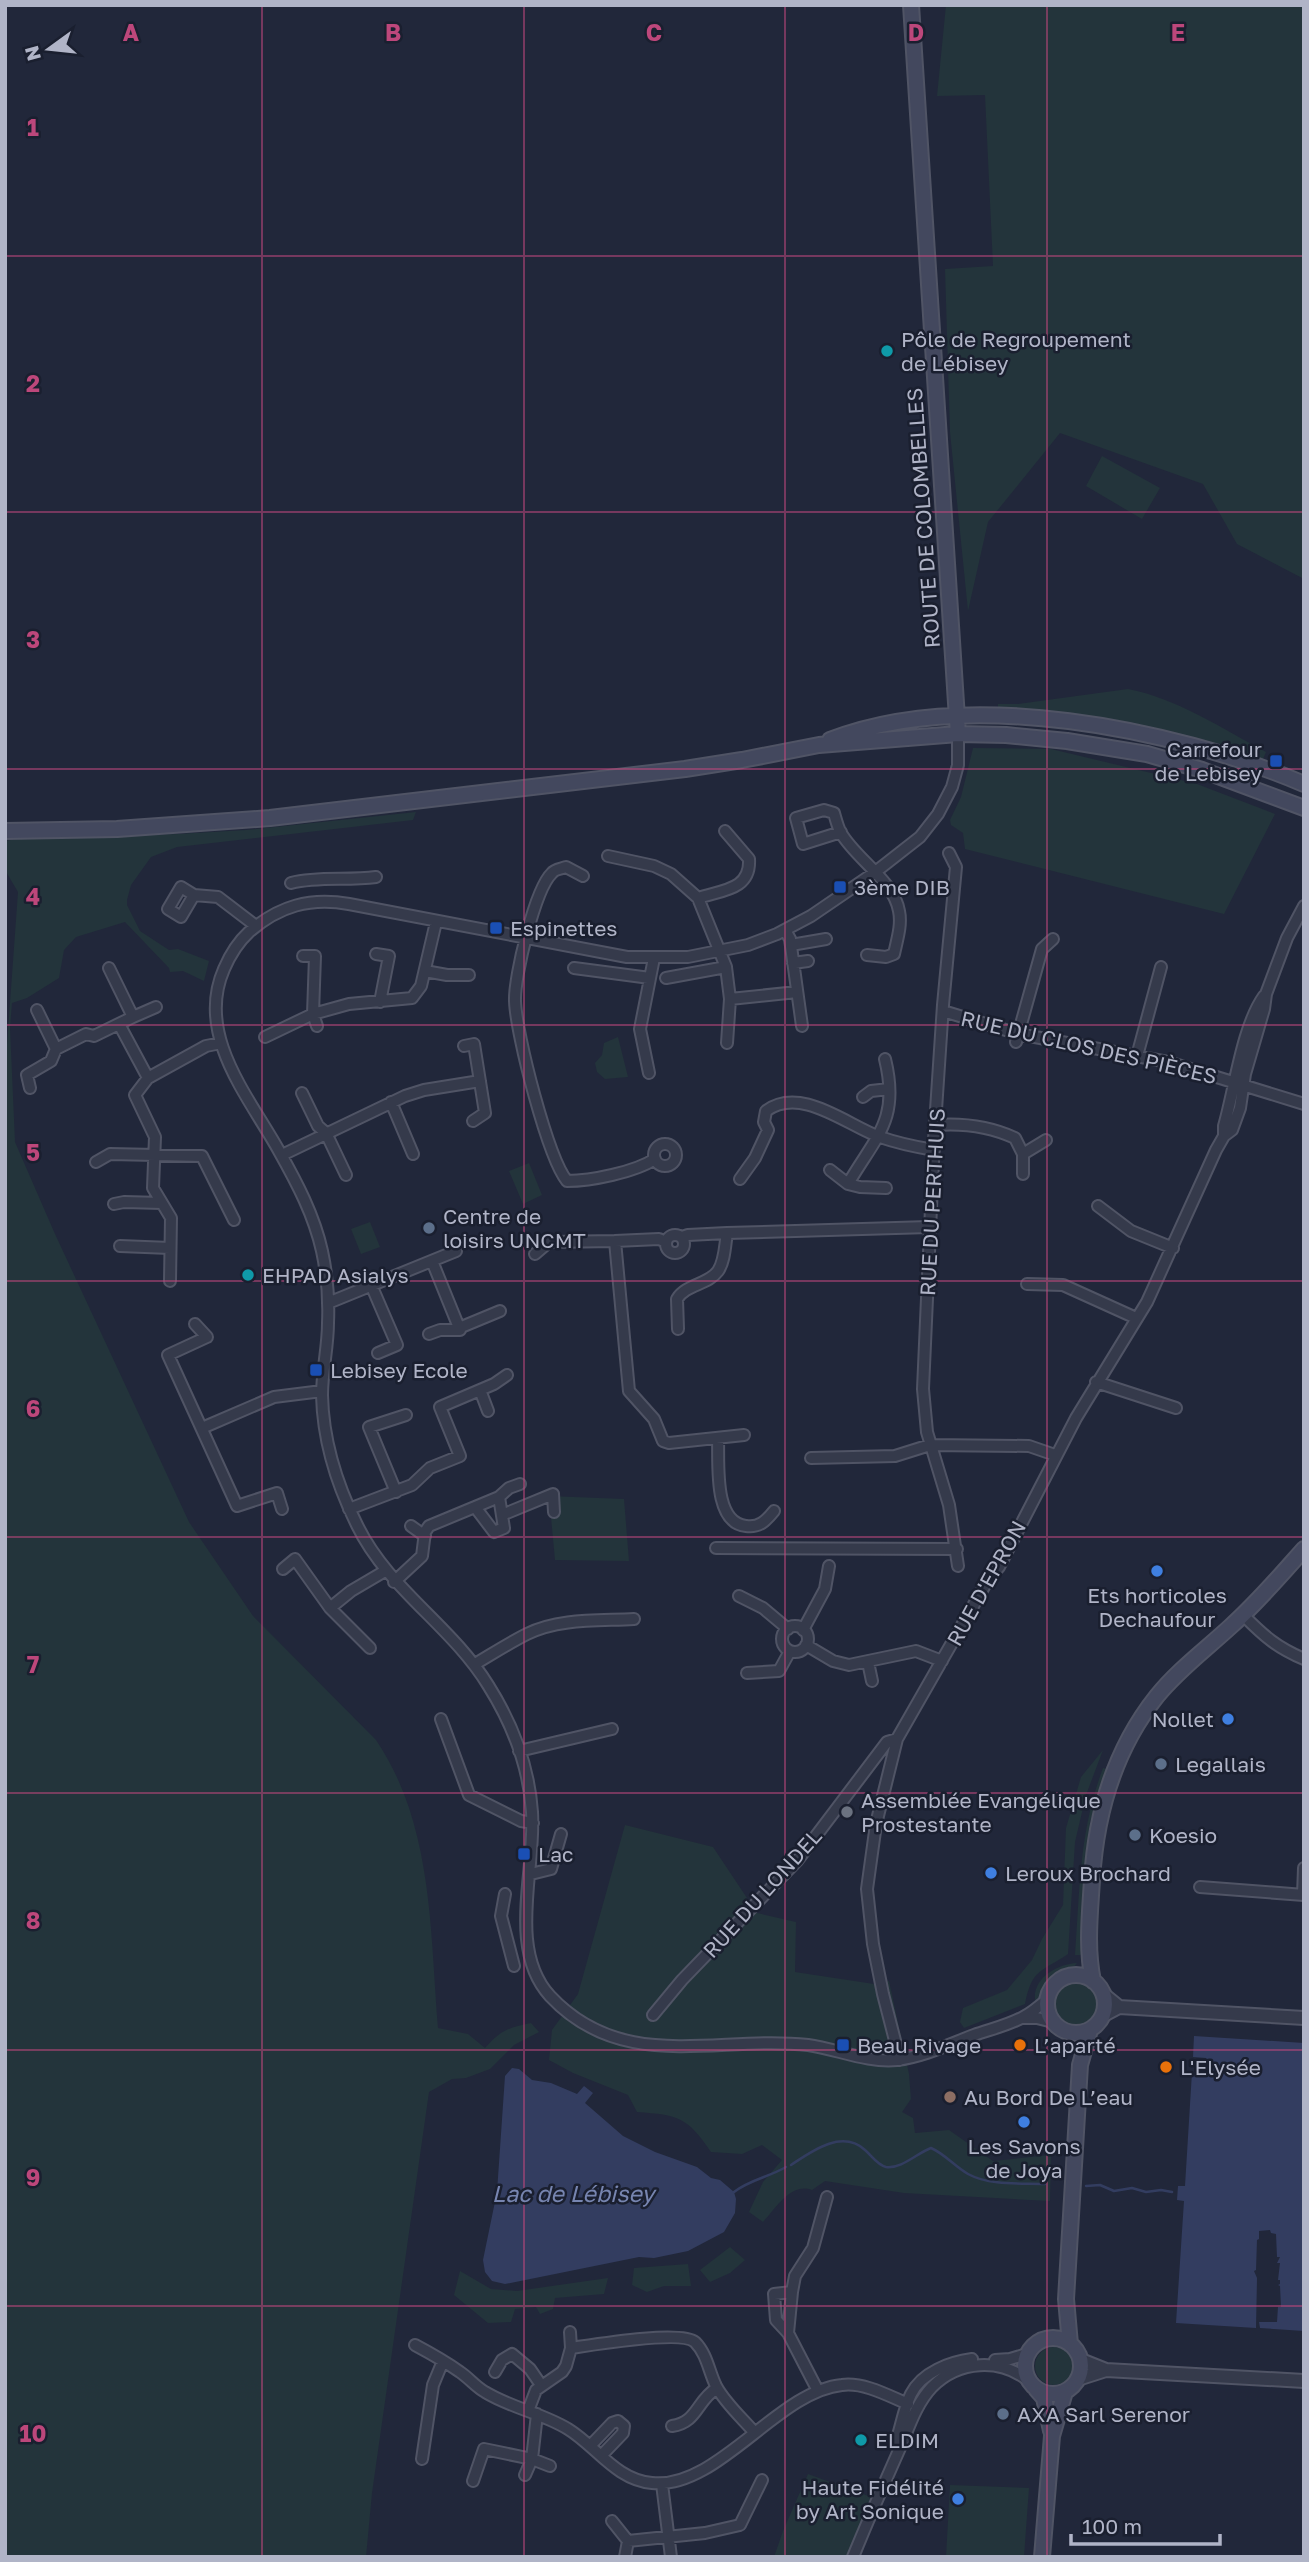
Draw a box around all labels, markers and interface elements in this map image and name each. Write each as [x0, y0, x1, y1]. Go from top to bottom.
north arrow [14, 14, 84, 84]
text: A [123, 18, 140, 46]
text: B [385, 18, 401, 46]
text: C [646, 18, 662, 46]
text: D [908, 18, 924, 46]
text: E [1171, 18, 1185, 46]
text: N [19, 44, 45, 63]
text: 1 [27, 113, 39, 141]
place label: Pôle de Regroupement de Lébisey [901, 326, 1131, 376]
marker: Pôle de Regroupement de Lébisey [879, 343, 895, 359]
text: 2 [26, 369, 40, 397]
street label: ROUTE DE COLOMBELLES [901, 387, 945, 649]
text: 3 [26, 625, 40, 653]
place label: Carrefour de Lebisey [1155, 736, 1262, 786]
marker: Carrefour de Lebisey [1268, 753, 1284, 769]
place label: 3ème DIB [854, 874, 950, 900]
marker: 3ème DIB [832, 879, 848, 895]
text: 4 [26, 882, 40, 910]
place label: Espinettes [510, 915, 617, 941]
marker: Espinettes [488, 920, 504, 936]
street label: RUE DU CLOS DES PIÈCES [958, 1005, 1220, 1089]
street label: RUE DU PERTHUIS [914, 1108, 950, 1296]
text: 5 [26, 1138, 40, 1166]
place label: Centre de loisirs UNCMT [443, 1203, 586, 1253]
marker: Centre de loisirs UNCMT [421, 1220, 437, 1236]
place label: EHPAD Asialys [262, 1262, 409, 1288]
marker: EHPAD Asialys [240, 1267, 256, 1283]
place label: Lebisey Ecole [330, 1357, 468, 1383]
marker: Lebisey Ecole [308, 1362, 324, 1378]
text: 6 [26, 1394, 40, 1422]
street label: RUE D'EPRON [941, 1516, 1031, 1650]
marker: Ets horticoles Dechaufour [1149, 1563, 1165, 1579]
place label: Ets horticoles Dechaufour [1087, 1582, 1227, 1632]
text: 7 [27, 1650, 39, 1678]
place label: Nollet [1152, 1706, 1214, 1732]
marker: Nollet [1220, 1711, 1236, 1727]
place label: Legallais [1175, 1751, 1266, 1777]
marker: Legallais [1153, 1756, 1169, 1772]
place label: Assemblée Evangélique Prostestante [861, 1787, 1101, 1837]
marker: Assemblée Evangélique Prostestante [839, 1804, 855, 1820]
place label: Koesio [1149, 1822, 1217, 1848]
street label: RUE DU LONDEL [697, 1823, 827, 1963]
marker: Koesio [1127, 1827, 1143, 1843]
place label: Lac [538, 1841, 574, 1867]
marker: Lac [516, 1846, 532, 1862]
place label: Leroux Brochard [1005, 1860, 1171, 1886]
marker: Leroux Brochard [983, 1865, 999, 1881]
text: 8 [26, 1906, 40, 1934]
place label: Beau Rivage [857, 2032, 981, 2058]
place label: L’aparté [1034, 2032, 1116, 2058]
marker: Beau Rivage [835, 2037, 851, 2053]
marker: L’aparté [1012, 2037, 1028, 2053]
place label: L'Elysée [1180, 2054, 1261, 2080]
marker: L'Elysée [1158, 2059, 1174, 2075]
place label: Au Bord De L’eau [964, 2084, 1133, 2110]
marker: Au Bord De L’eau [942, 2089, 958, 2105]
marker: Les Savons de Joya [1016, 2114, 1032, 2130]
place label: Les Savons de Joya [967, 2133, 1081, 2183]
text: 9 [26, 2163, 40, 2191]
water label: Lac de Lébisey [492, 2179, 657, 2207]
place label: AXA Sarl Serenor [1017, 2401, 1190, 2427]
marker: AXA Sarl Serenor [995, 2406, 1011, 2422]
text: 10 [20, 2419, 46, 2447]
place label: ELDIM [875, 2427, 939, 2453]
marker: ELDIM [853, 2432, 869, 2448]
place label: Haute Fidélité by Art Sonique [796, 2474, 944, 2524]
marker: Haute Fidélité by Art Sonique [950, 2491, 966, 2507]
scale bar [1071, 2502, 1220, 2546]
text: 100 m [1082, 2513, 1142, 2539]

